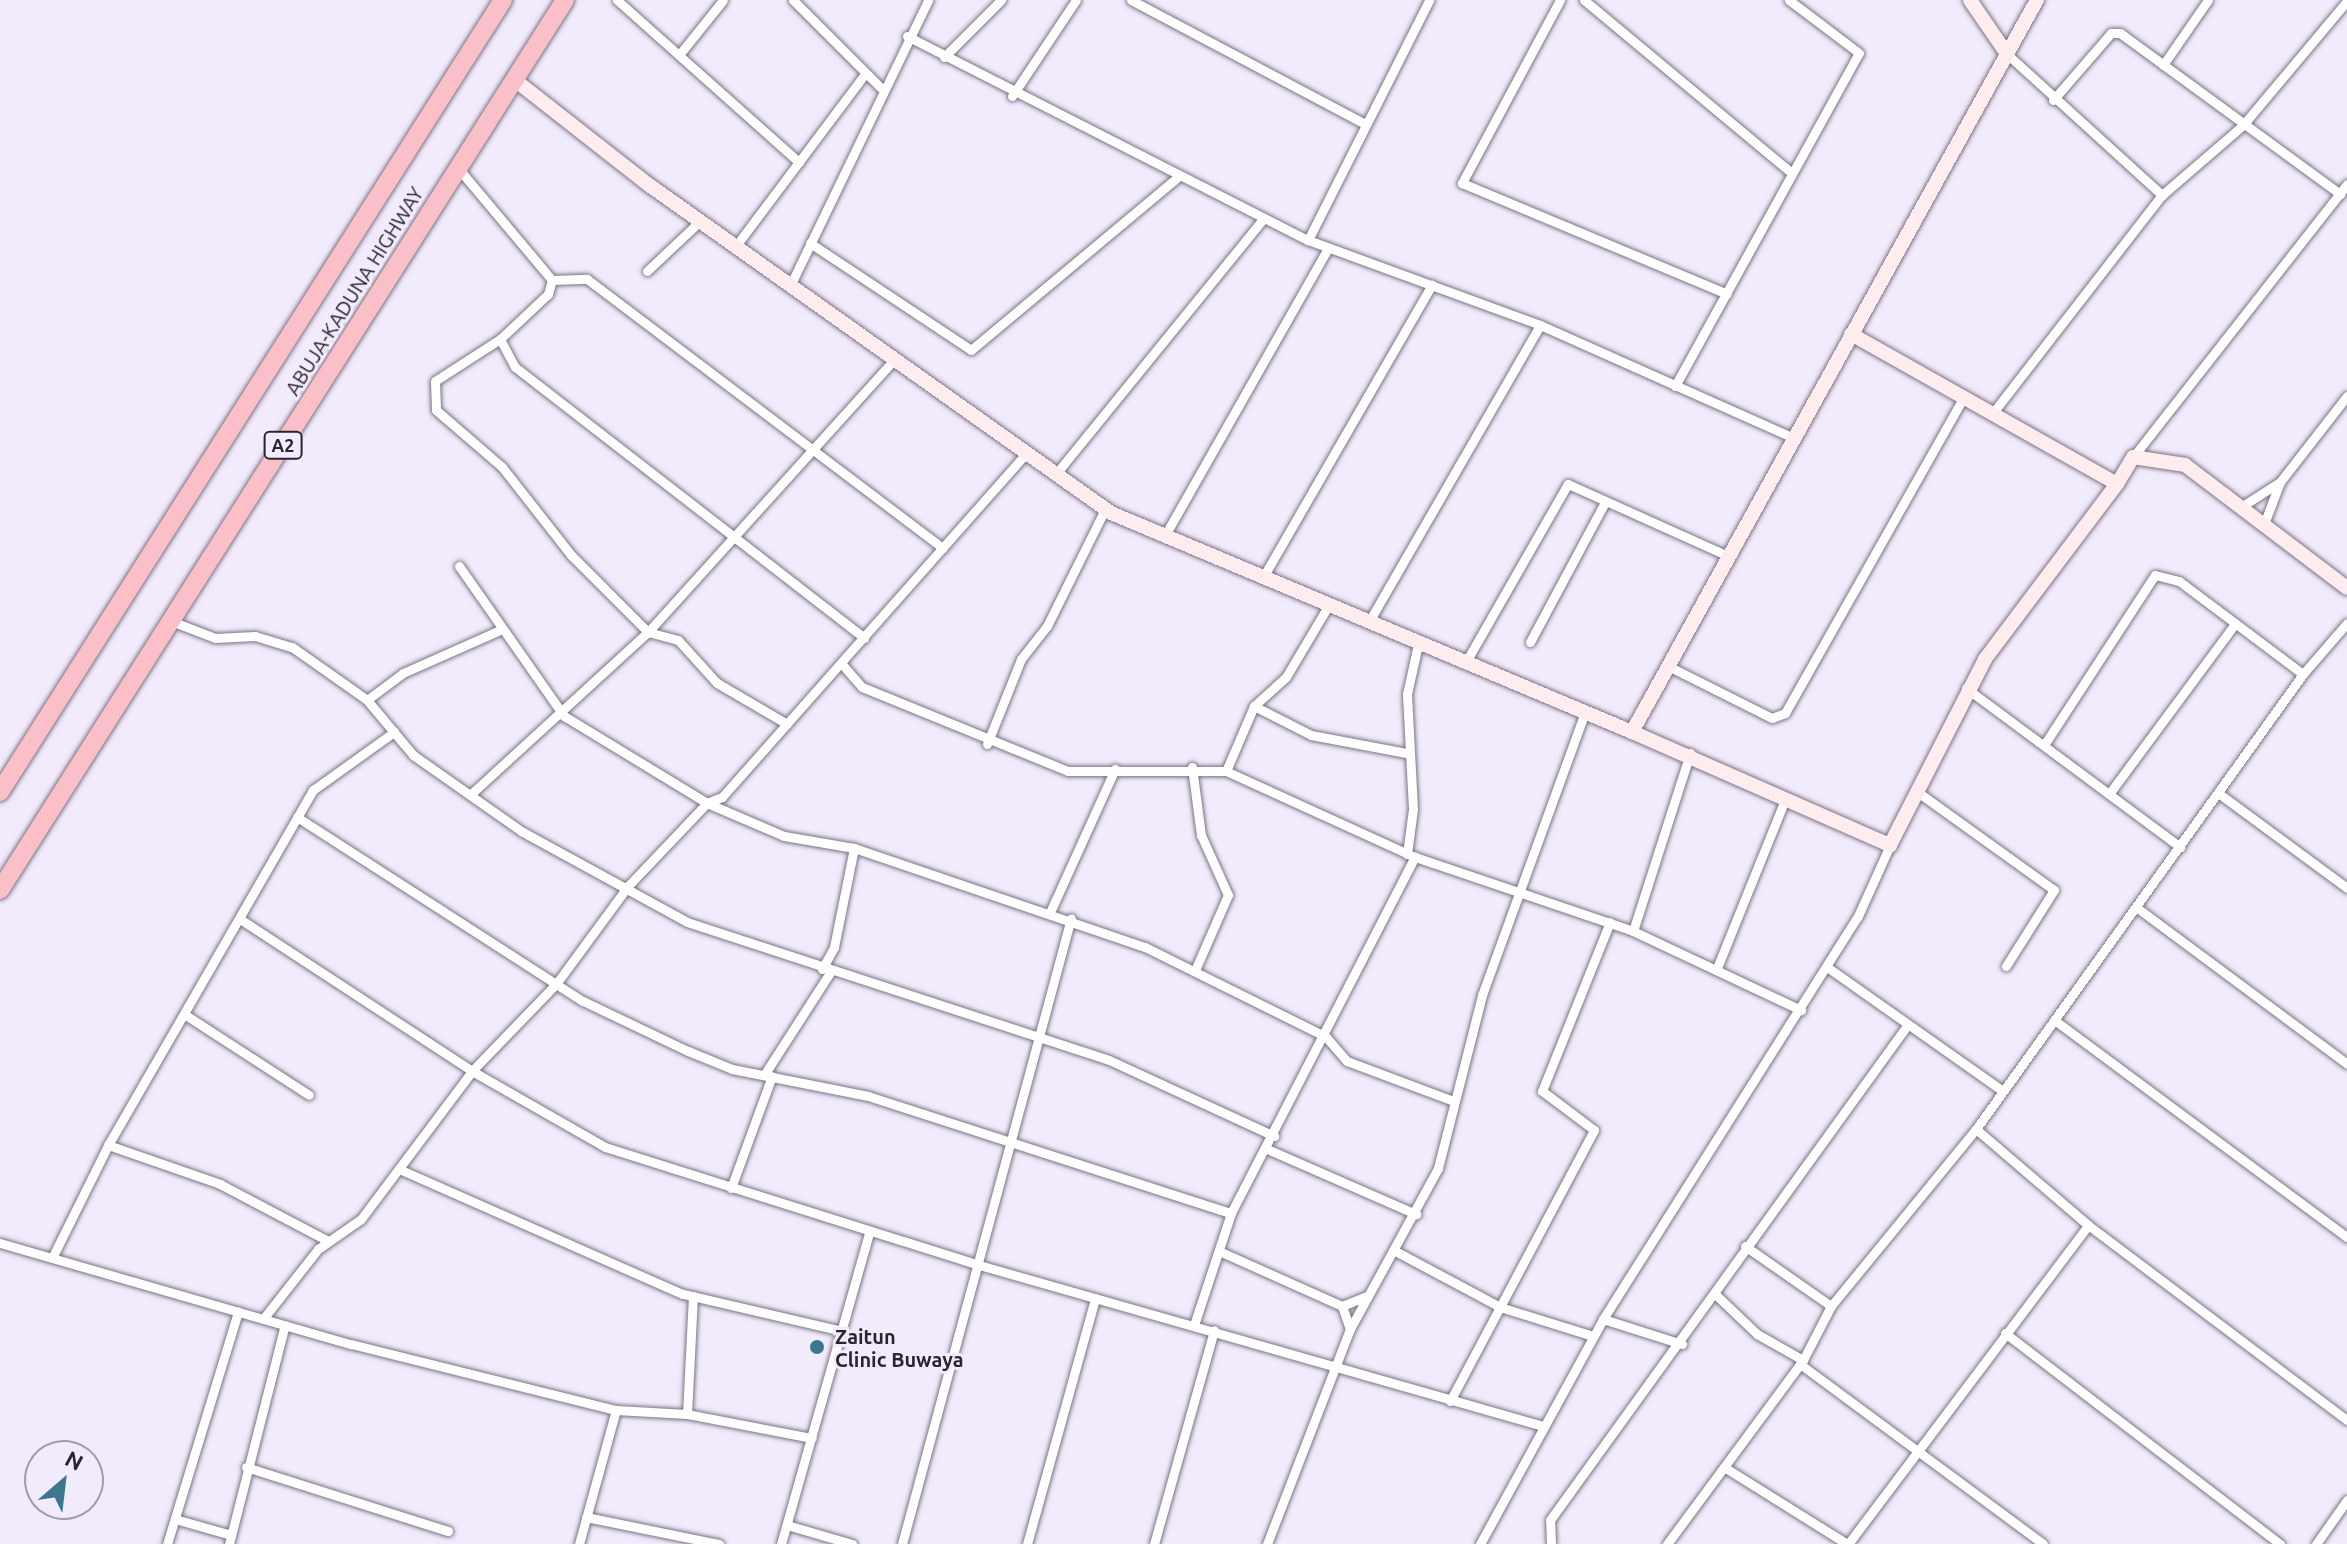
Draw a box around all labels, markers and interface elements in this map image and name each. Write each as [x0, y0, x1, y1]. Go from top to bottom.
street label: ABUJA-KADUNA HIGHWAY [280, 182, 428, 400]
road number: A2 [263, 431, 303, 459]
place label: Zaitun Clinic Buwaya [835, 1324, 963, 1371]
marker: Zaitun Clinic Buwaya [806, 1336, 828, 1358]
north arrow [24, 1440, 104, 1520]
text: N [61, 1445, 88, 1475]

